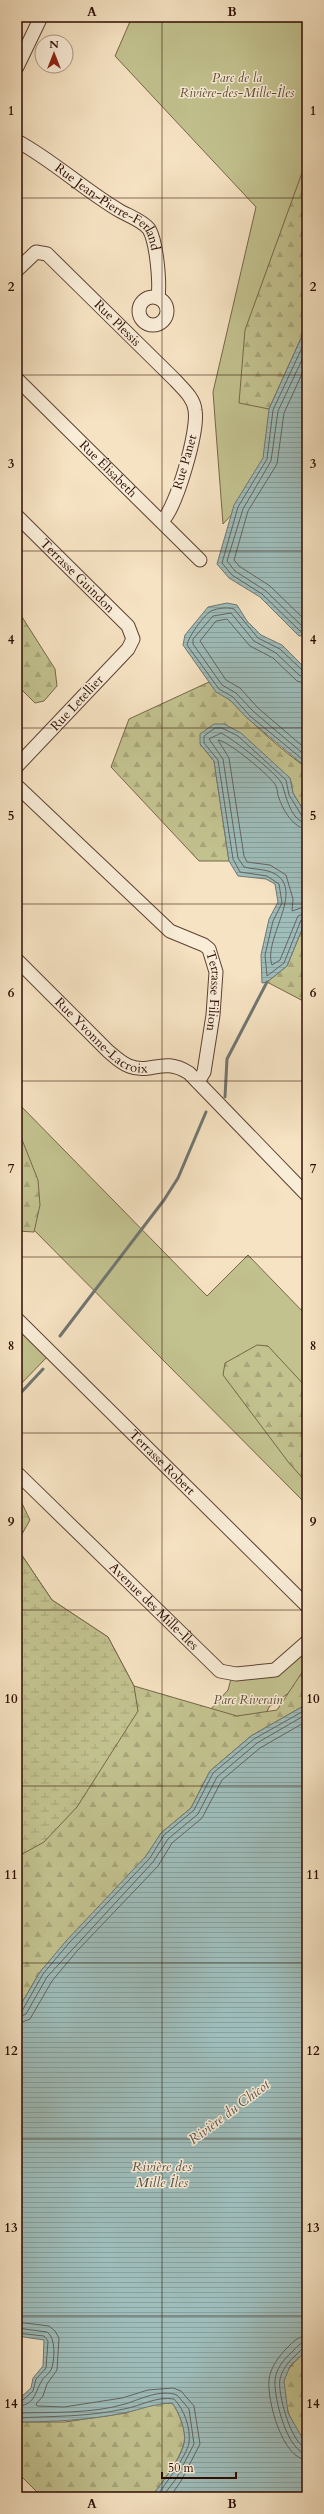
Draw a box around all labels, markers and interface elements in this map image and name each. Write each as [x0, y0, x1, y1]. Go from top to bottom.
text: A [87, 3, 97, 21]
text: B [227, 3, 237, 21]
north arrow [34, 34, 74, 74]
text: N [49, 37, 59, 52]
park label: Parc de la Rivière-des-Mille-Îles [180, 69, 295, 102]
text: 1 [8, 102, 14, 120]
text: 1 [310, 102, 316, 120]
street label: Rue Jean-Pierre-Ferland [51, 159, 164, 252]
text: 2 [8, 278, 15, 296]
text: 2 [310, 278, 317, 296]
street label: Rue Plessis [90, 296, 145, 350]
street label: Rue Panet [169, 432, 201, 492]
street label: Rue Élisabeth [75, 436, 141, 502]
text: 3 [8, 455, 15, 473]
text: 3 [310, 455, 317, 473]
street label: Terrasse Guindon [36, 535, 119, 617]
text: 4 [8, 631, 15, 649]
text: 4 [310, 631, 317, 649]
street label: Rue Letellier [46, 671, 108, 735]
text: 5 [8, 807, 14, 825]
text: 5 [310, 807, 316, 825]
street label: Terrasse Filion [201, 949, 225, 1033]
text: 6 [8, 984, 15, 1002]
text: 6 [310, 984, 317, 1002]
street label: Rue Yvonne-Lacroix [51, 994, 148, 1078]
text: 7 [8, 1160, 15, 1178]
text: 7 [310, 1160, 317, 1178]
text: 8 [8, 1337, 14, 1355]
text: 8 [310, 1337, 316, 1355]
street label: Terrasse Robert [125, 1426, 199, 1499]
text: 9 [8, 1513, 15, 1531]
text: 9 [310, 1513, 317, 1531]
street label: Avenue des Mille-Îles [105, 1559, 202, 1654]
text: 10 [4, 1690, 18, 1708]
text: 10 [306, 1690, 320, 1708]
park label: Parc Riverain [214, 1691, 283, 1709]
text: 11 [4, 1866, 18, 1884]
text: 11 [306, 1866, 320, 1884]
text: 12 [4, 2042, 18, 2060]
text: 12 [306, 2042, 320, 2060]
water label: Rivière du Chicot [185, 2075, 274, 2149]
water label: Rivière des Mille Îles [132, 2157, 192, 2192]
text: 13 [4, 2219, 18, 2237]
text: 13 [306, 2219, 320, 2237]
text: 14 [4, 2395, 18, 2413]
text: 14 [306, 2395, 320, 2413]
scale bar [162, 2454, 236, 2480]
text: 50 m [168, 2460, 195, 2476]
text: A [87, 2495, 97, 2513]
text: B [227, 2495, 237, 2513]

